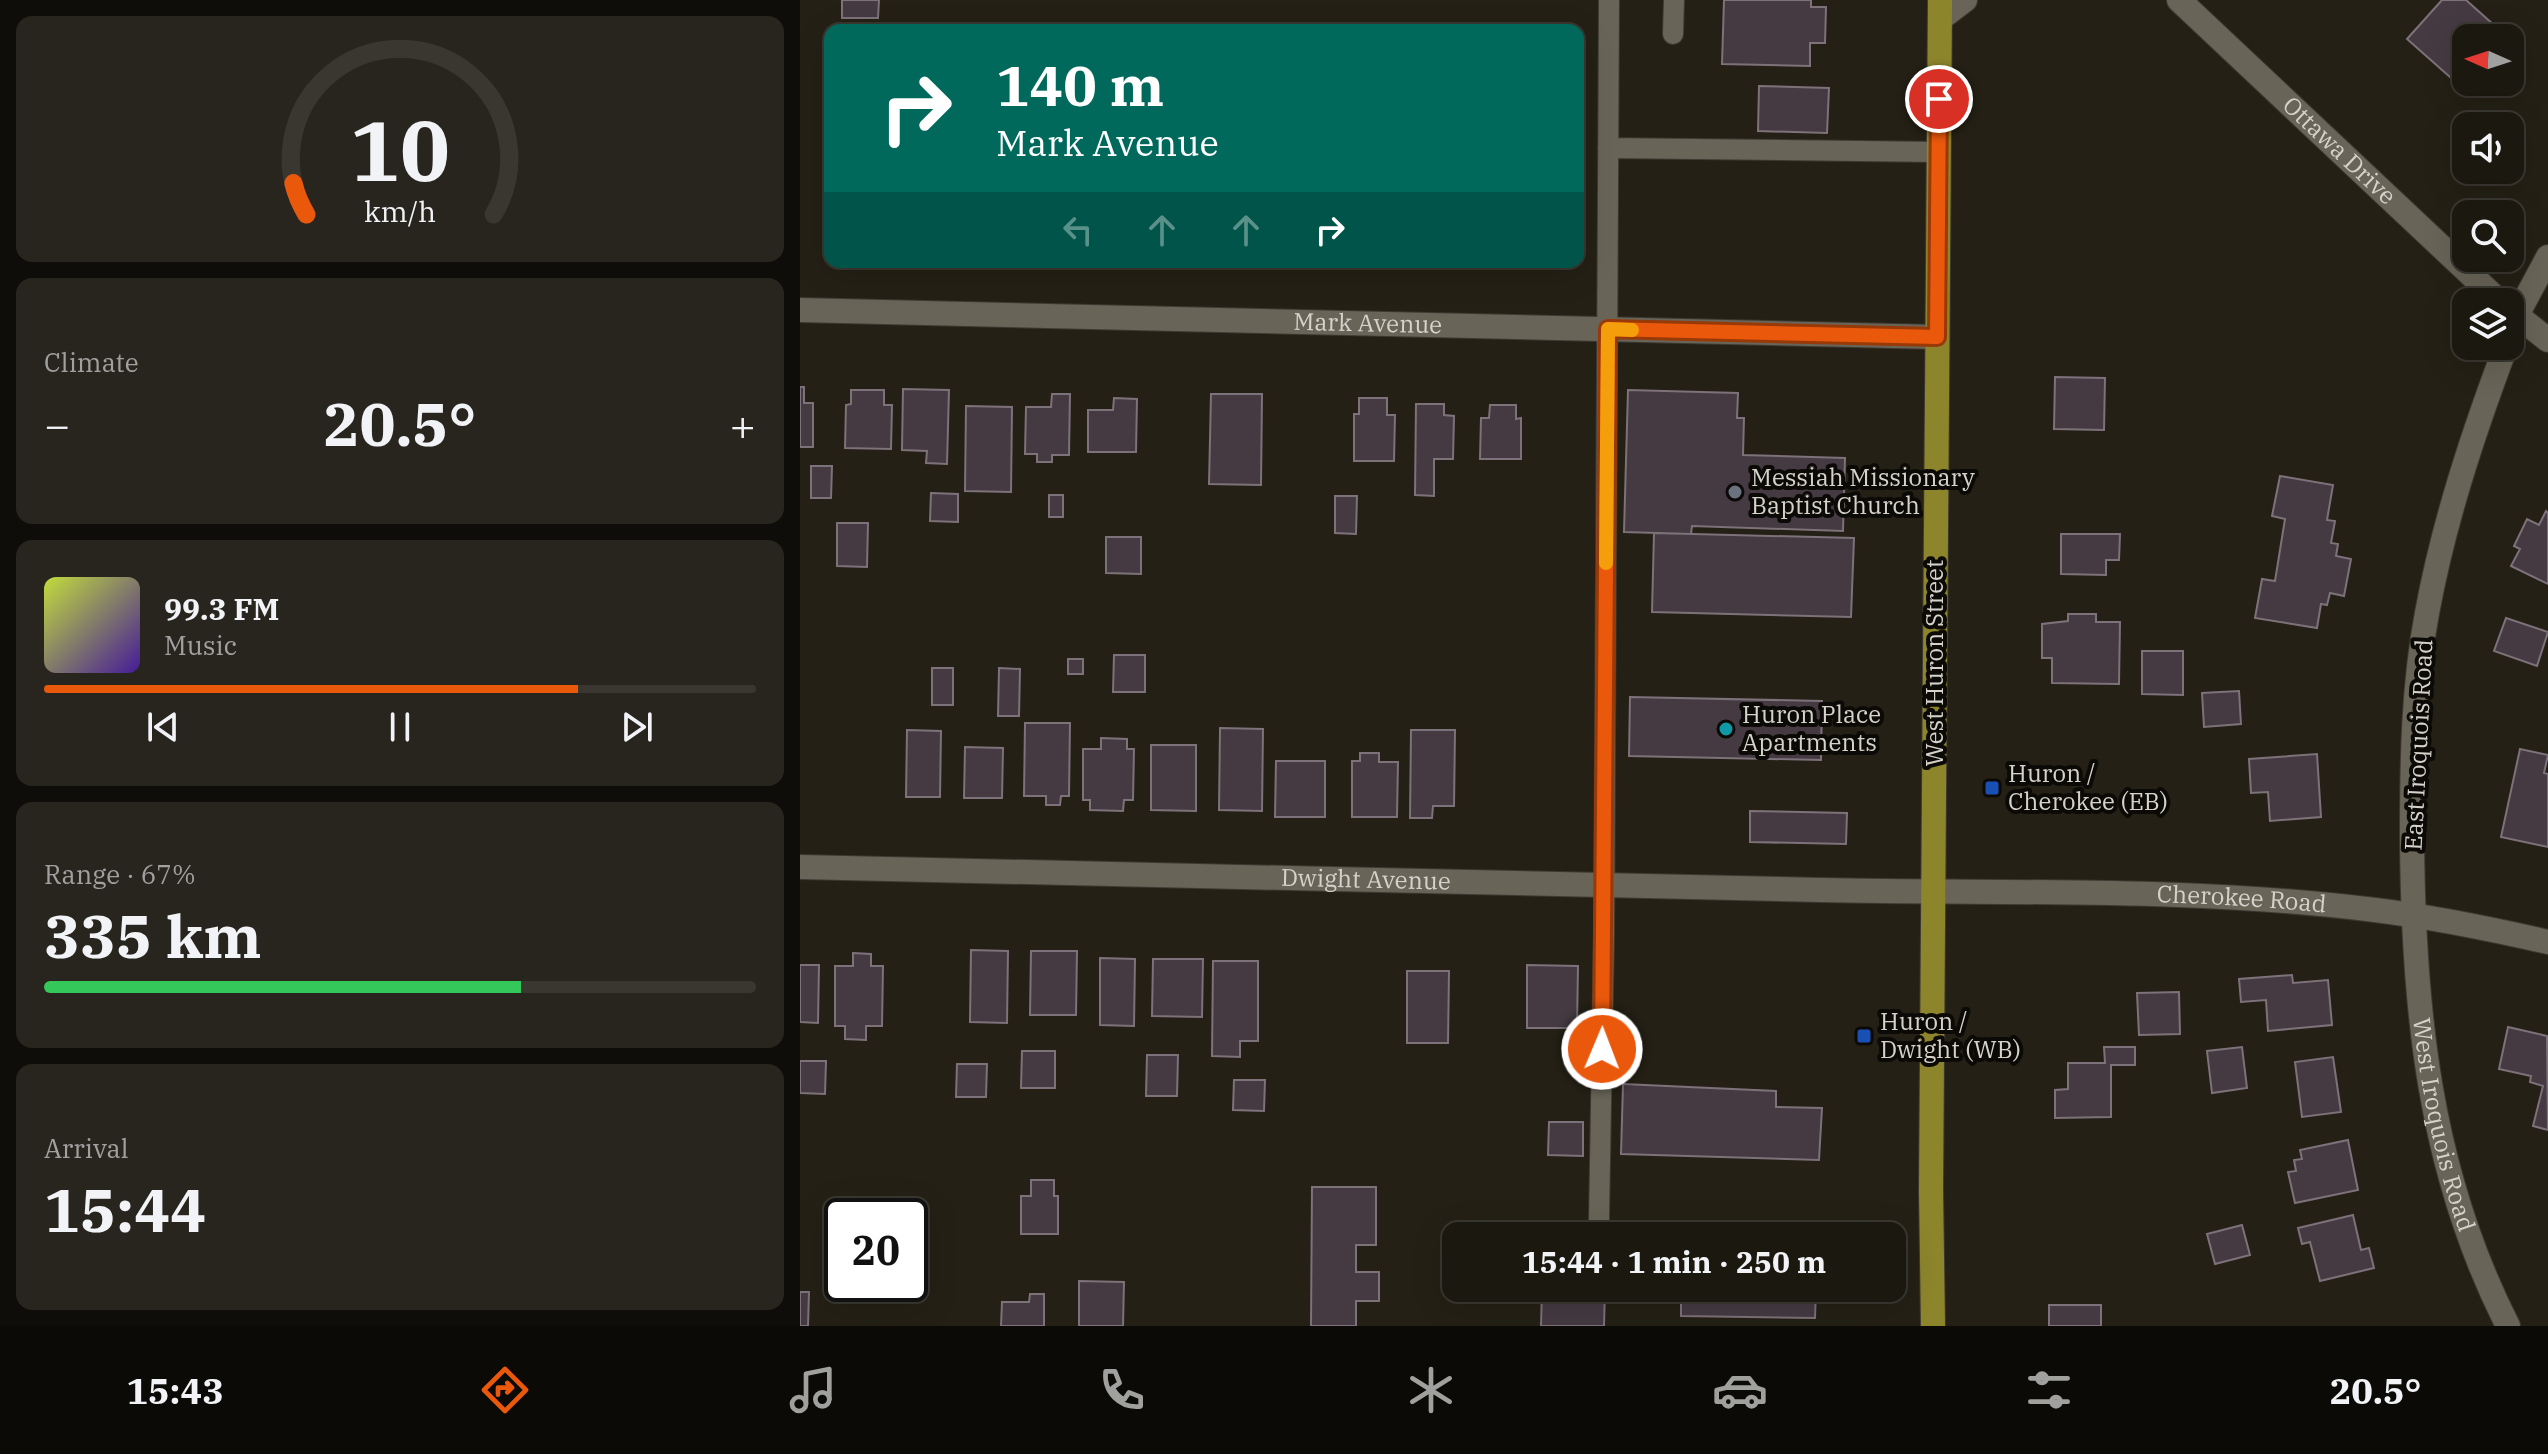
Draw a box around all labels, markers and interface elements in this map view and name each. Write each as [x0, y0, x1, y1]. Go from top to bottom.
north arrow [2452, 24, 2524, 96]
map controls [2452, 24, 2524, 360]
text: 140 m [996, 49, 1164, 121]
icon: right [864, 56, 968, 160]
pin [1905, 65, 1973, 133]
icon: arrive [1917, 77, 1961, 121]
street label: Ottawa Drive [2276, 89, 2404, 211]
text: 10 [350, 96, 450, 204]
button: sound [2452, 112, 2524, 184]
text: Mark Avenue [996, 119, 1219, 166]
text: km/h [364, 193, 436, 230]
button: search [2452, 200, 2524, 272]
icon: left [1056, 208, 1100, 252]
icon: ahead [1140, 208, 1184, 252]
icon: ahead [1224, 208, 1268, 252]
icon: right [1308, 208, 1352, 252]
button: layers [2452, 288, 2524, 360]
street label: Mark Avenue [1293, 305, 1443, 340]
text: Climate [44, 345, 139, 379]
text: 20.5° [323, 384, 477, 463]
text: − [44, 396, 70, 453]
text: + [730, 396, 756, 453]
place label: Messiah Missionary Baptist Church [1751, 461, 1975, 521]
marker: Messiah Missionary Baptist Church [1726, 483, 1744, 501]
street label: West Huron Street [1918, 560, 1950, 766]
text: 99.3 FM [164, 589, 279, 628]
text: Music [164, 628, 237, 662]
street label: East Iroquois Road [2396, 638, 2440, 851]
place label: Huron Place Apartments [1742, 698, 1881, 758]
icon: previous [141, 705, 185, 749]
icon: pause [378, 705, 422, 749]
icon: next [615, 705, 659, 749]
marker: Huron Place Apartments [1717, 720, 1735, 738]
place label: Huron / Cherokee (EB) [2008, 757, 2168, 817]
marker: Huron / Cherokee (EB) [1983, 779, 2001, 797]
text: Range · 67% [44, 857, 196, 891]
street label: Dwight Avenue [1281, 861, 1451, 897]
street label: Cherokee Road [2156, 877, 2328, 920]
text: 335 km [44, 896, 262, 975]
place label: Huron / Dwight (WB) [1880, 1005, 2021, 1065]
position arrow [1560, 1007, 1644, 1091]
street label: West Iroquois Road [2406, 1016, 2483, 1236]
marker: Huron / Dwight (WB) [1855, 1027, 1873, 1045]
text: Arrival [44, 1131, 129, 1165]
text: 15:44 [44, 1170, 206, 1249]
speed limit sign: 20 [824, 1198, 928, 1302]
text: 15:44 · 1 min · 250 m [1522, 1242, 1826, 1281]
icon: directions [477, 1362, 533, 1418]
icon: music [785, 1362, 841, 1418]
icon: phone [1094, 1362, 1150, 1418]
icon: climate [1403, 1362, 1459, 1418]
icon: car [1712, 1362, 1768, 1418]
icon: filters [2021, 1362, 2077, 1418]
text: 15:43 [126, 1367, 224, 1414]
text: 20.5° [2330, 1367, 2422, 1414]

